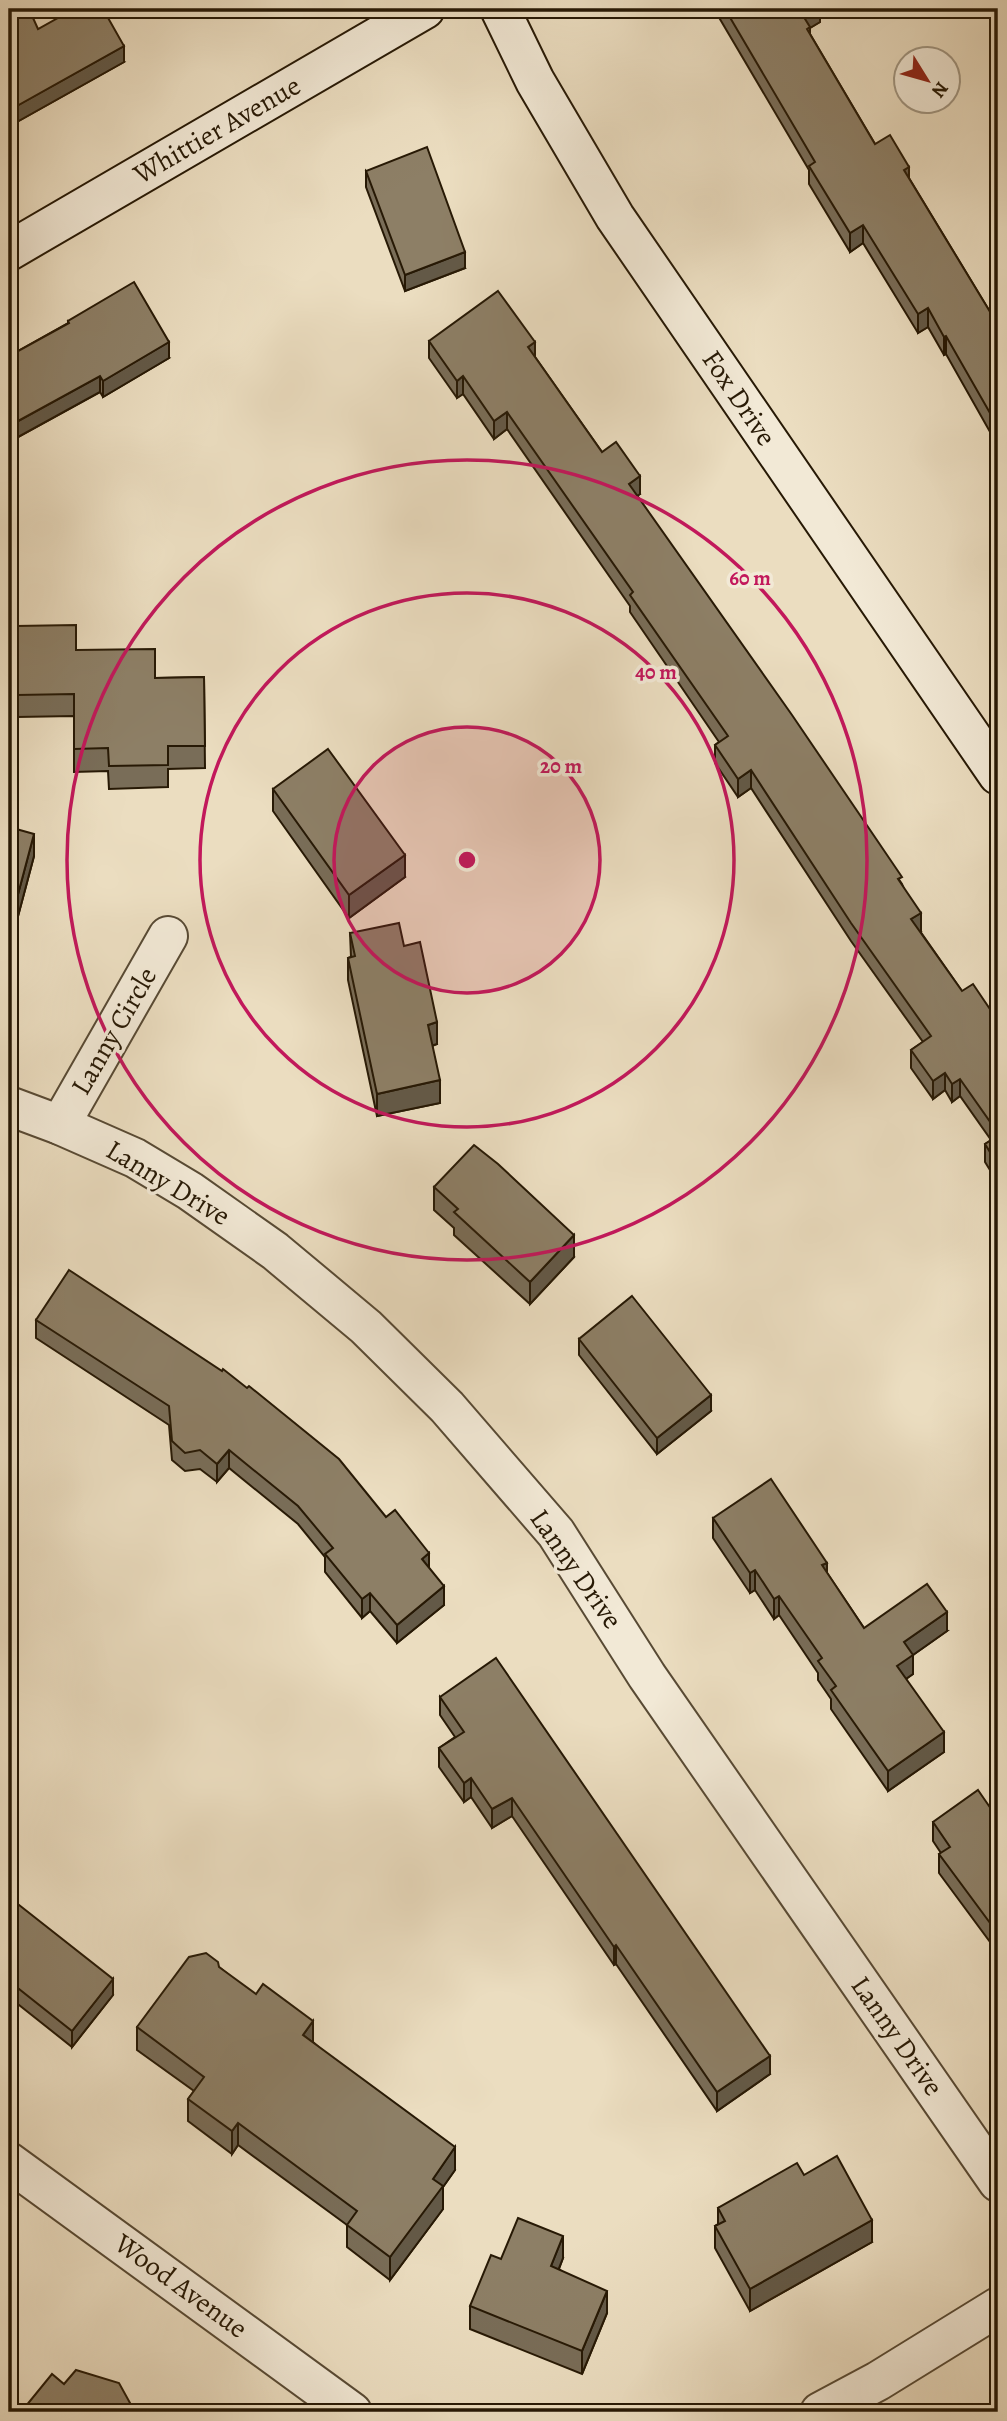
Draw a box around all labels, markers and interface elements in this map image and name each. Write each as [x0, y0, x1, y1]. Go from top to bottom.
north arrow [892, 46, 962, 116]
street label: Whittier Avenue [126, 67, 308, 194]
text: N [925, 76, 954, 103]
street label: Fox Drive [693, 343, 785, 453]
text: 60 m [729, 564, 771, 592]
text: 40 m [635, 658, 677, 686]
text: 20 m [540, 752, 582, 780]
centre of rings [455, 848, 479, 872]
street label: Lanny Circle [62, 960, 166, 1102]
street label: Lanny Drive [99, 1131, 237, 1235]
street label: Lanny Drive [521, 1501, 631, 1637]
street label: Lanny Drive [842, 1968, 952, 2104]
street label: Wood Avenue [106, 2224, 255, 2347]

